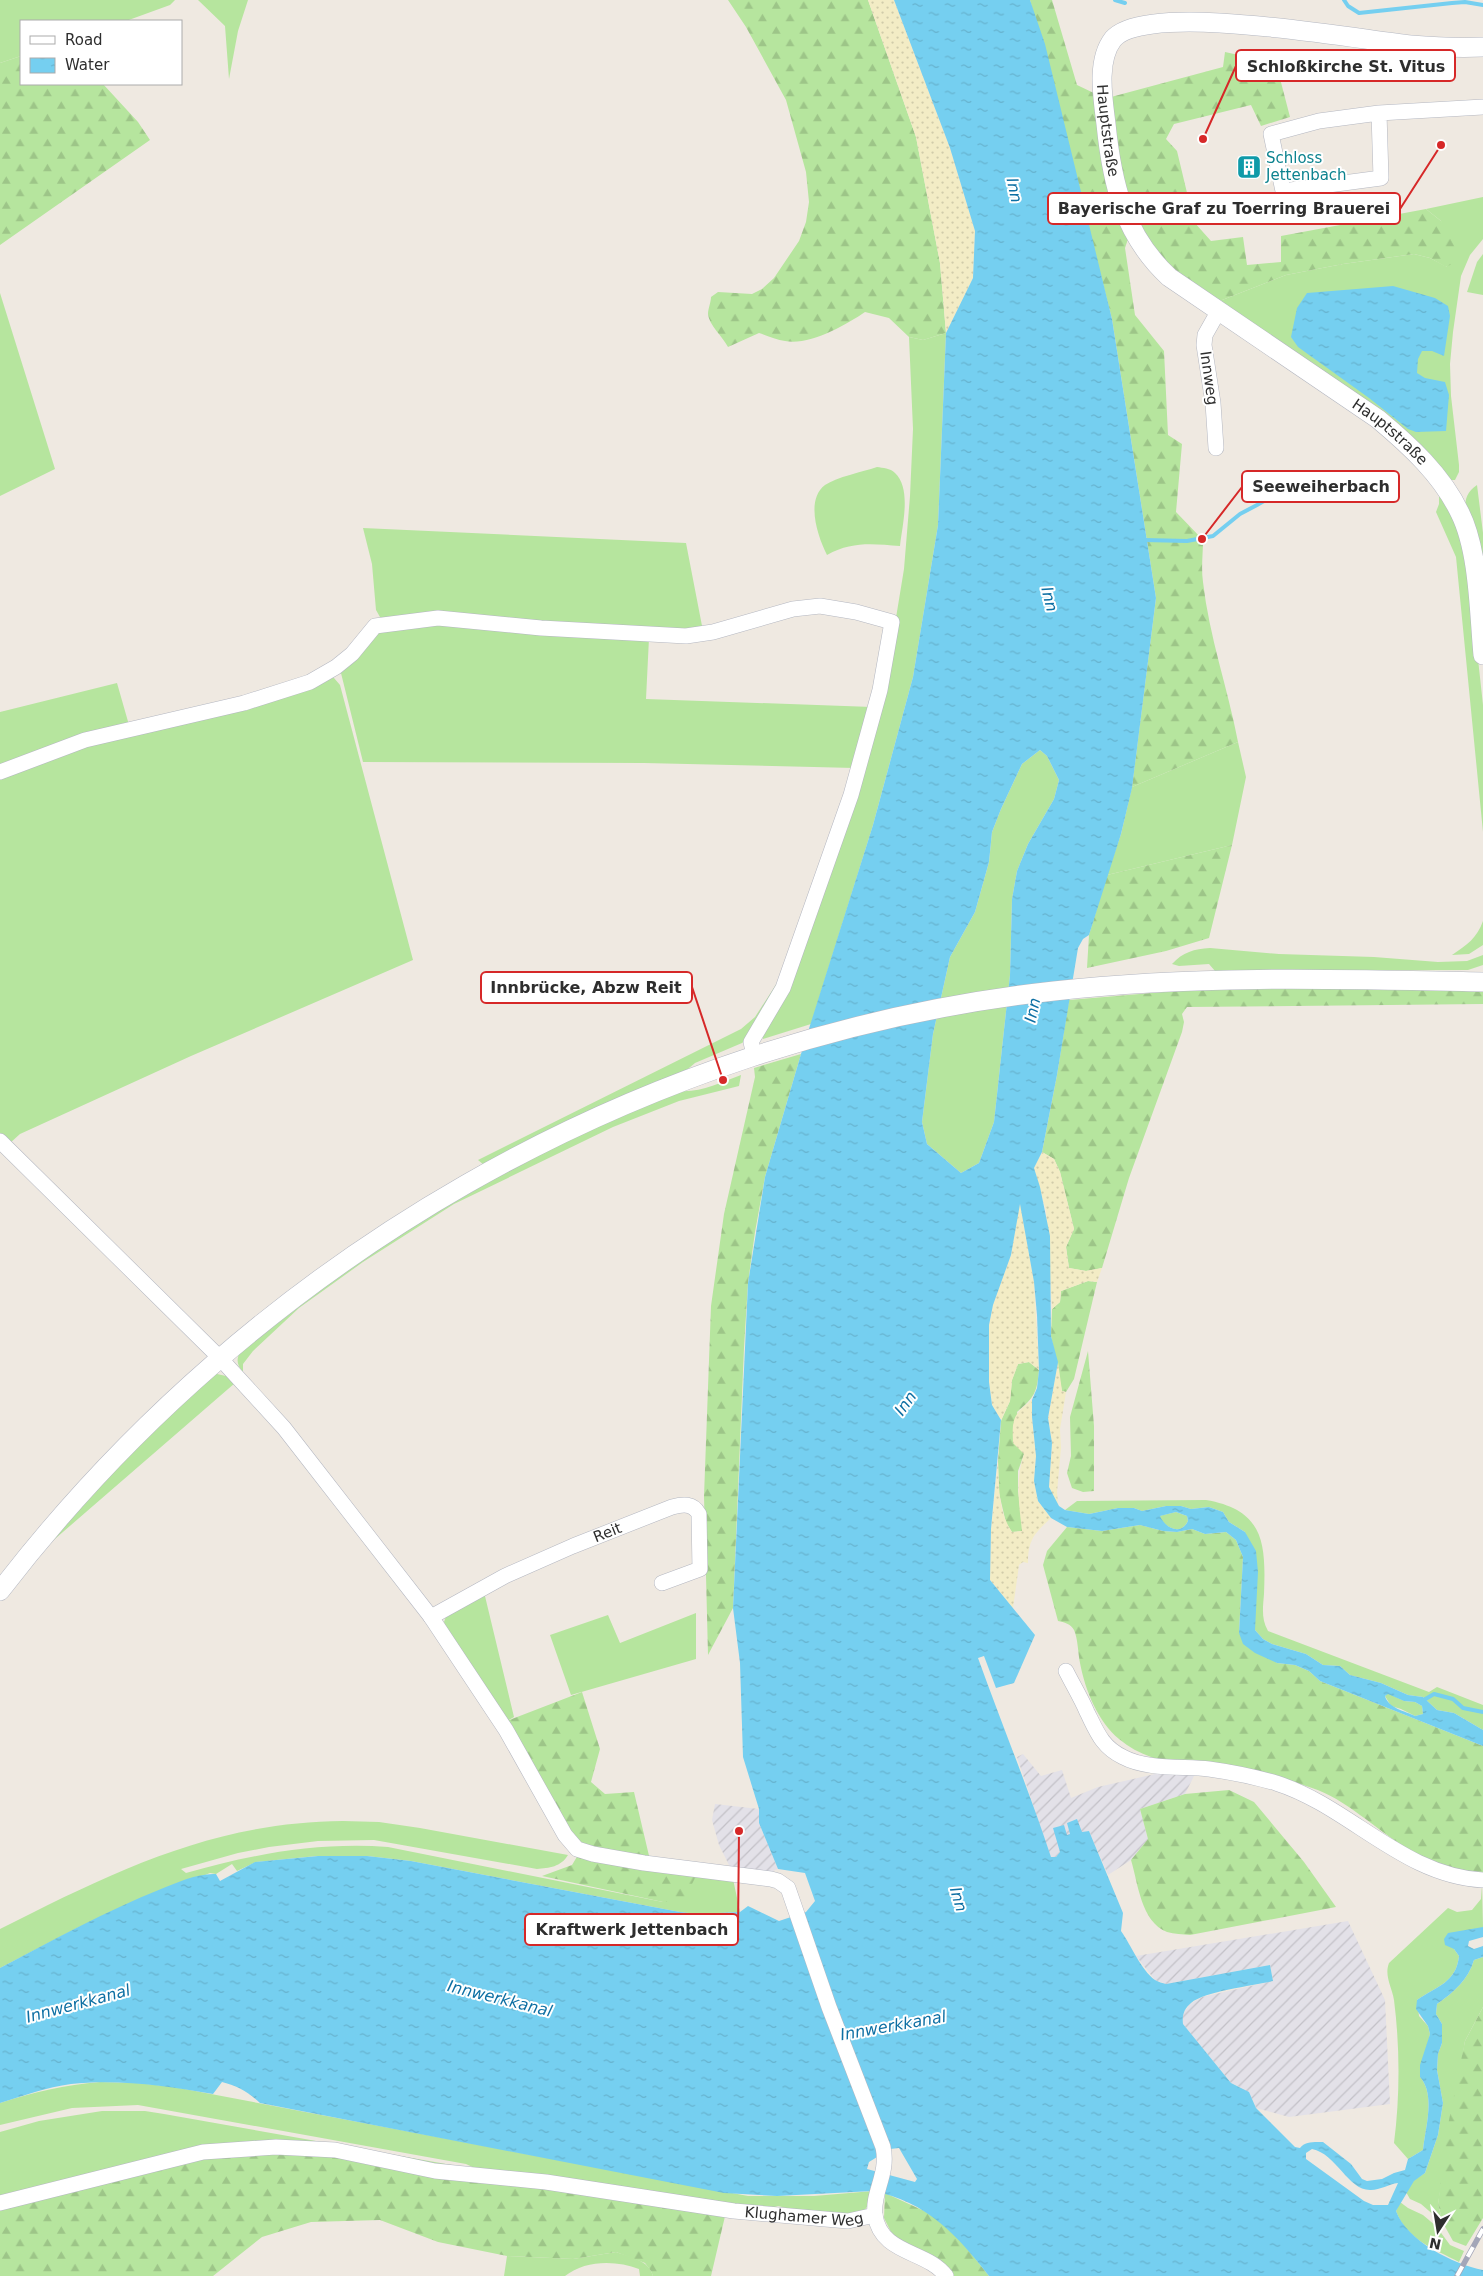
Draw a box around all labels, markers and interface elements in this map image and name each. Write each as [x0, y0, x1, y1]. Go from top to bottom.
legend [20, 20, 182, 85]
text: Road [65, 31, 103, 49]
callout: Schloßkirche St. Vitus [1236, 50, 1455, 81]
text: Water [65, 56, 110, 74]
text: Schloßkirche St. Vitus [1247, 57, 1445, 76]
street label: Hauptstraße [1093, 84, 1123, 178]
place label: Schloss Jettenbach [1265, 149, 1347, 184]
building icon: Schloss Jettenbach [1236, 154, 1262, 180]
water label: Inn [1003, 176, 1026, 204]
callout: Bayerische Graf zu Toerring Brauerei [1048, 193, 1400, 224]
text: Bayerische Graf zu Toerring Brauerei [1058, 199, 1390, 218]
street label: Innweg [1196, 350, 1222, 406]
street label: Hauptstraße [1349, 395, 1431, 469]
callout: Seeweiherbach [1242, 471, 1399, 502]
text: Seeweiherbach [1252, 477, 1390, 496]
water label: Inn [1037, 585, 1062, 614]
callout: Innbrücke, Abzw Reit [481, 972, 692, 1003]
text: Innbrücke, Abzw Reit [490, 978, 682, 997]
water label: Inn [1021, 996, 1044, 1024]
water label: Inn [890, 1388, 920, 1419]
street label: Reit [591, 1519, 624, 1546]
water label: Inn [946, 1885, 971, 1914]
callout: Kraftwerk Jettenbach [525, 1914, 738, 1945]
text: Kraftwerk Jettenbach [536, 1920, 728, 1939]
water label: Innwerkkanal [446, 1976, 555, 2021]
water label: Innwerkkanal [24, 1980, 133, 2027]
water label: Innwerkkanal [839, 2007, 948, 2044]
street label: Klughamer Weg [744, 2203, 865, 2230]
north arrow [1413, 2206, 1463, 2256]
text: N [1428, 2235, 1443, 2253]

